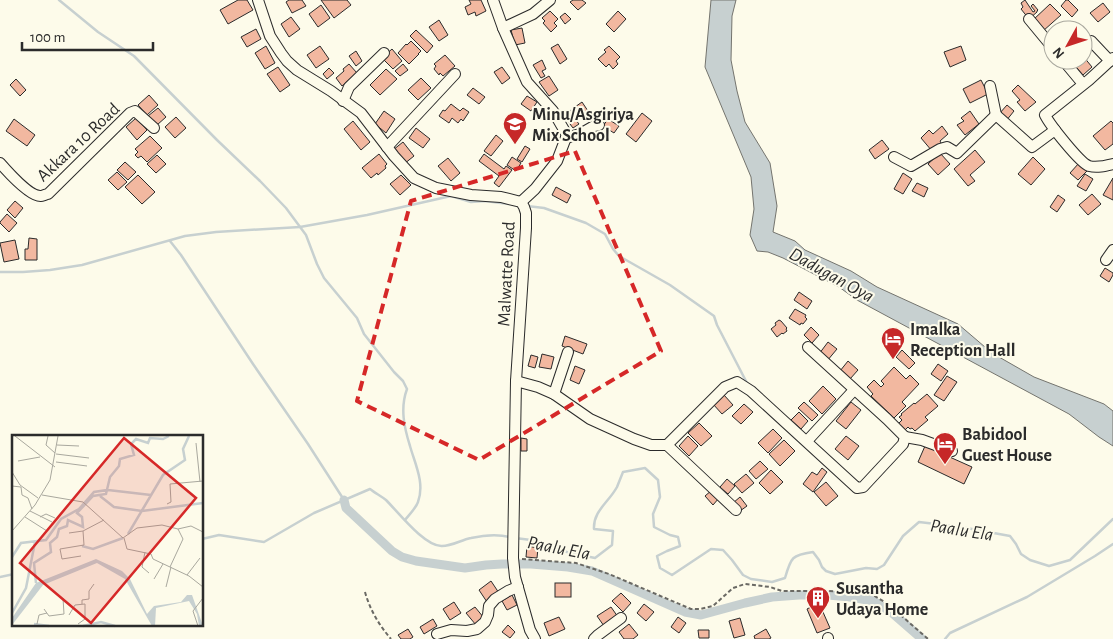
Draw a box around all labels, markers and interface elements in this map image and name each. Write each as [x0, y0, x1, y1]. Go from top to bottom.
scale bar [22, 20, 154, 52]
north arrow [1043, 20, 1093, 70]
text: 100 m [30, 30, 65, 45]
text: N [1050, 44, 1067, 61]
street label: Akkara 10 Road [34, 100, 124, 185]
place label: Minu/Asgiriya Mix School [532, 106, 634, 145]
school or university icon: Minu/Asgiriya Mix School [502, 111, 528, 145]
street label: Malwatte Road [495, 221, 519, 327]
water label: Dadugan Oya [786, 244, 877, 306]
place label: Imalka Reception Hall [910, 321, 1015, 360]
hotel icon: Imalka Reception Hall [880, 326, 906, 360]
place label: Babidool Guest House [962, 426, 1052, 465]
hotel icon: Babidool Guest House [932, 431, 958, 465]
inset map [12, 435, 204, 626]
water label: Paalu Ela [929, 516, 995, 545]
water label: Paalu Ela [526, 533, 592, 564]
place label: Susantha Udaya Home [836, 580, 928, 619]
building icon: Susantha Udaya Home [805, 585, 831, 619]

